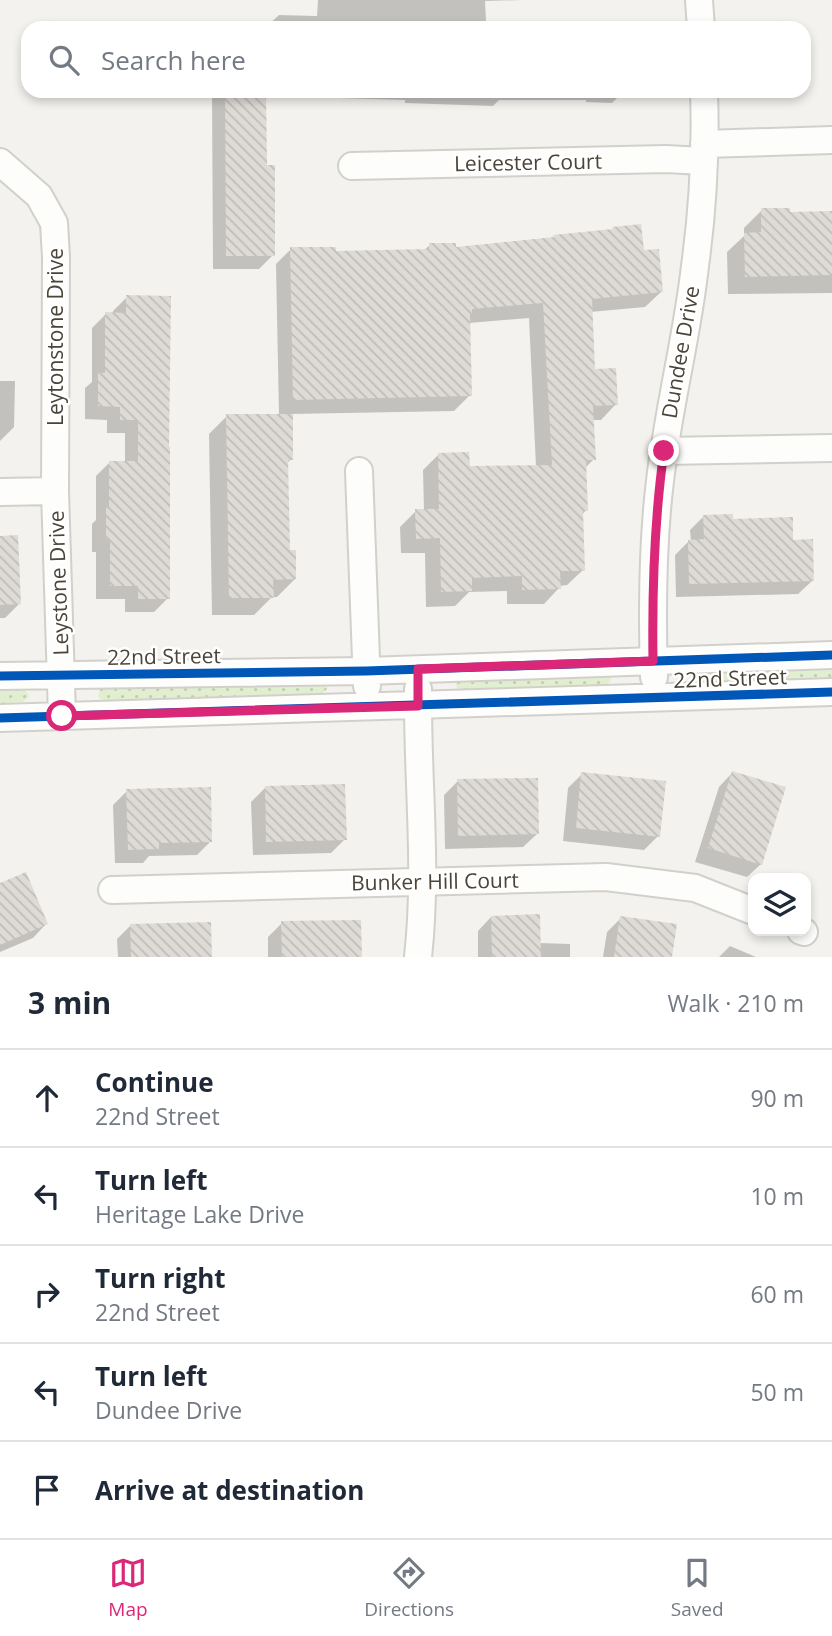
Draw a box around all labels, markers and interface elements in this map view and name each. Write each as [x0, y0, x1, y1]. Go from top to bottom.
search box [21, 21, 811, 98]
icon: search [45, 41, 83, 79]
text: Search here [101, 42, 246, 78]
street label: Leicester Court [454, 147, 602, 177]
street label: Leytonstone Drive [41, 248, 69, 426]
street label: Dundee Drive [655, 283, 705, 421]
route end [648, 435, 679, 466]
street label: Leystone Drive [41, 510, 75, 656]
street label: 22nd Street [107, 641, 221, 671]
street label: 22nd Street [673, 662, 787, 694]
route start [46, 700, 77, 731]
street label: Bunker Hill Court [351, 866, 519, 896]
map controls [748, 873, 811, 936]
button: layers [748, 873, 811, 936]
text: 3 min [28, 982, 111, 1023]
text: Walk · 210 m [667, 987, 804, 1019]
text: Continue [95, 1064, 214, 1100]
icon: ahead [28, 1079, 66, 1117]
text: 90 m [750, 1082, 804, 1114]
text: 22nd Street [95, 1100, 220, 1132]
text: Turn left [95, 1162, 207, 1198]
icon: left [28, 1177, 66, 1215]
text: 10 m [750, 1180, 804, 1212]
text: Heritage Lake Drive [95, 1198, 305, 1230]
text: Turn right [95, 1260, 226, 1296]
icon: right [28, 1275, 66, 1313]
text: 60 m [750, 1278, 804, 1310]
text: 22nd Street [95, 1296, 220, 1328]
text: Turn left [95, 1358, 207, 1394]
icon: left [28, 1373, 66, 1411]
text: 50 m [750, 1376, 804, 1408]
text: Dundee Drive [95, 1394, 242, 1426]
icon: arrive [28, 1471, 66, 1509]
text: Arrive at destination [95, 1472, 364, 1508]
tab: Map [108, 1554, 148, 1622]
tab: Directions [364, 1554, 454, 1622]
tab: Saved [671, 1554, 724, 1622]

